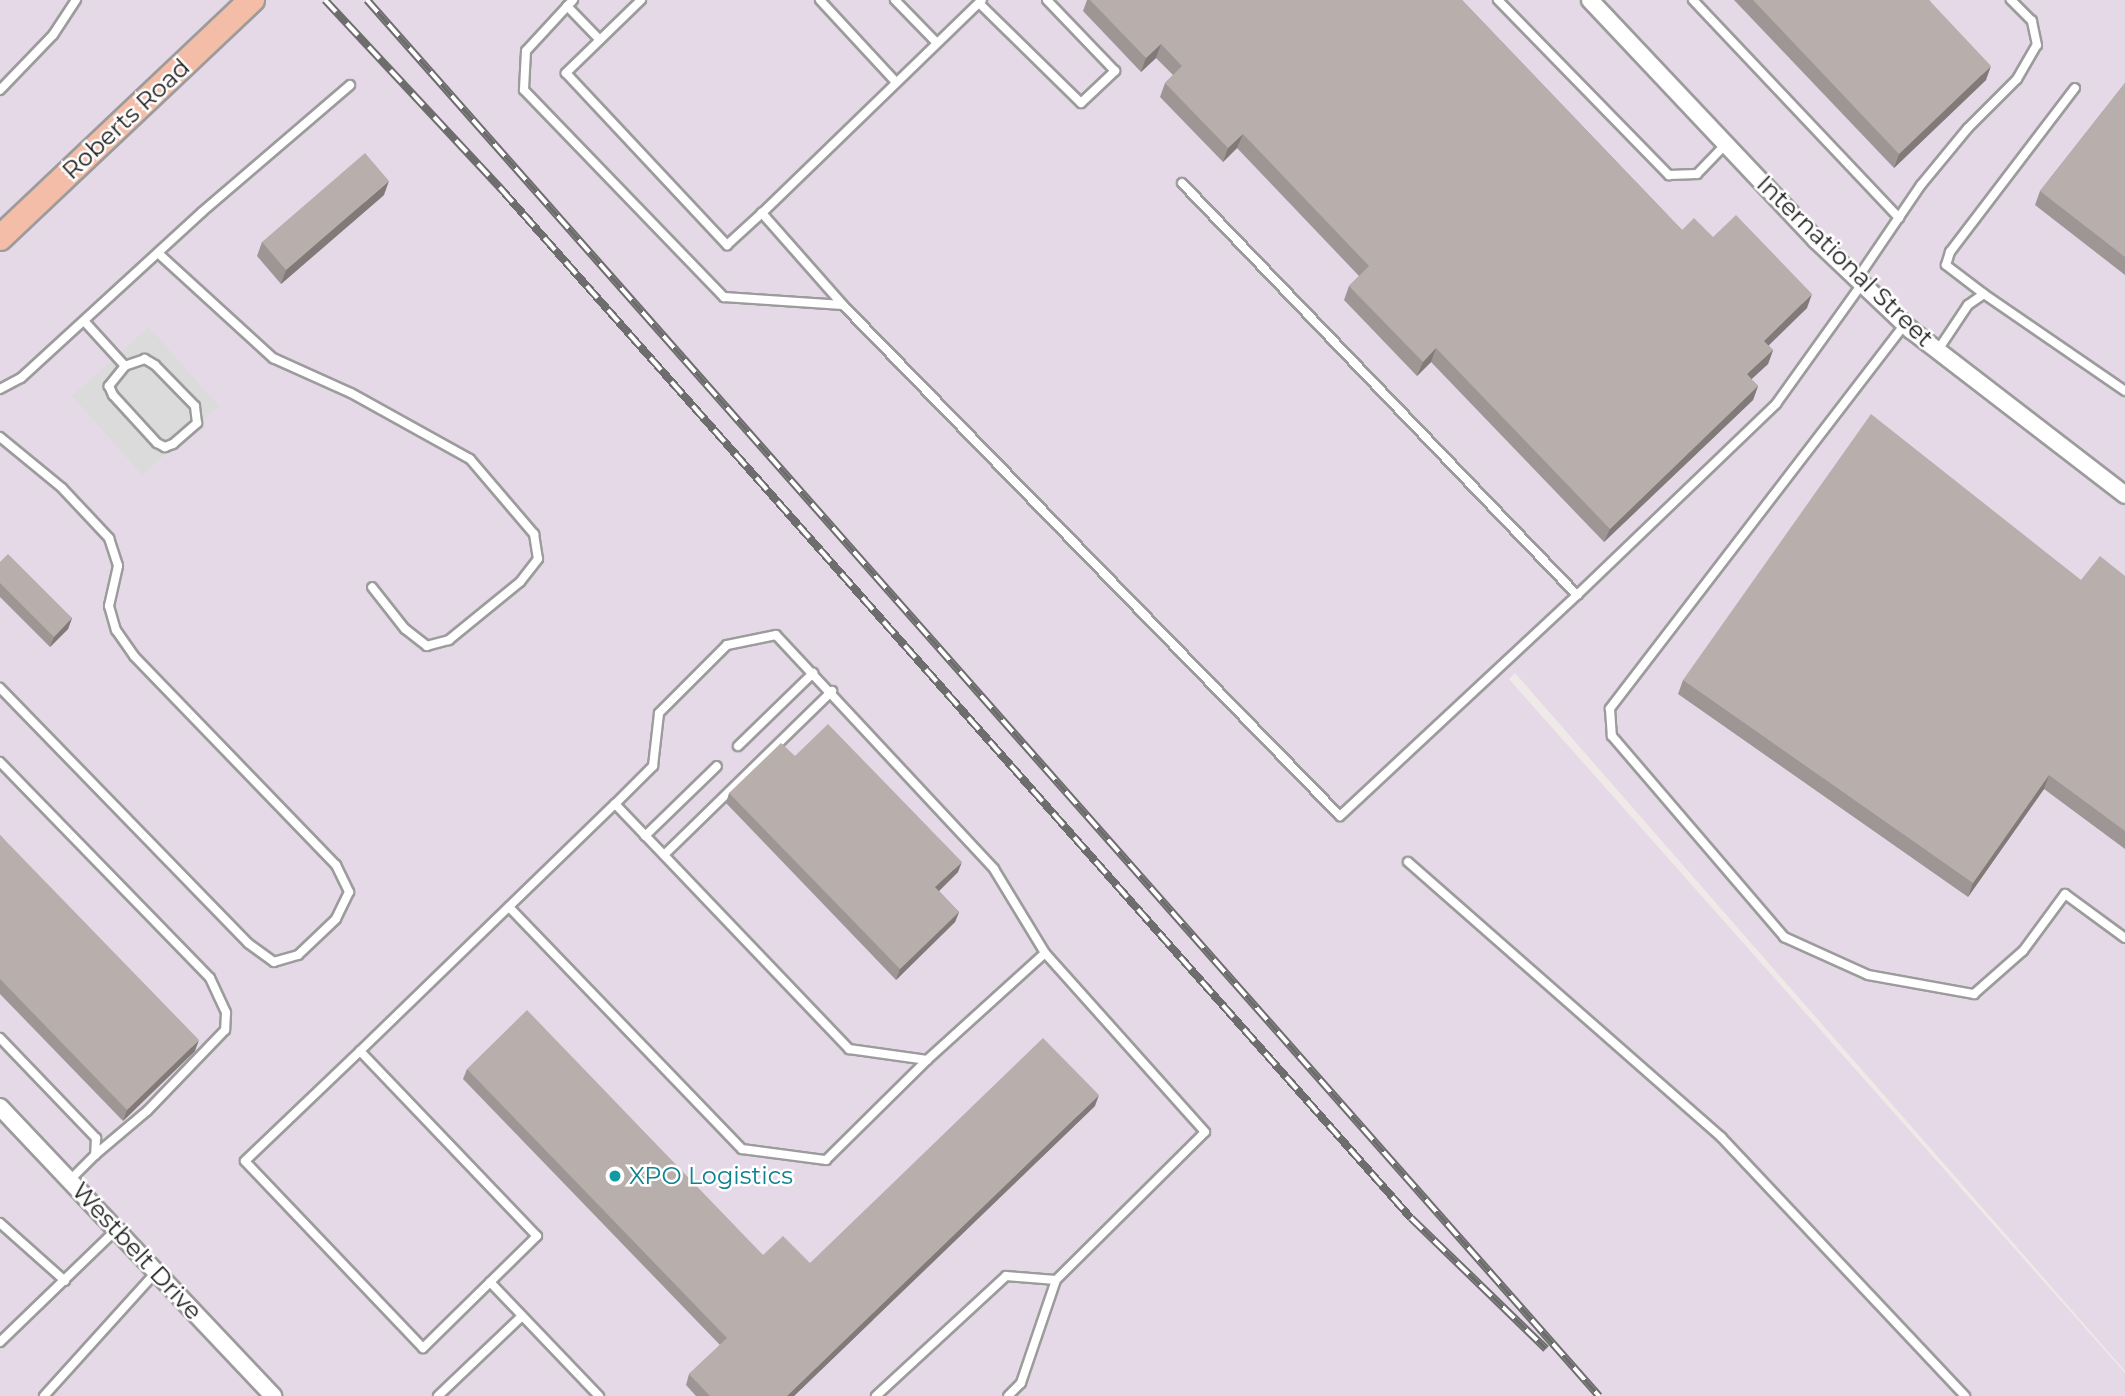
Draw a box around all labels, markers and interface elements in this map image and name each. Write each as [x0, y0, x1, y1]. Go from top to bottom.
street label: Roberts Road [56, 53, 196, 185]
street label: International Street [1751, 169, 1939, 353]
place label: XPO Logistics [629, 1162, 793, 1190]
marker: XPO Logistics [607, 1168, 623, 1184]
street label: Westbelt Drive [66, 1176, 208, 1326]

